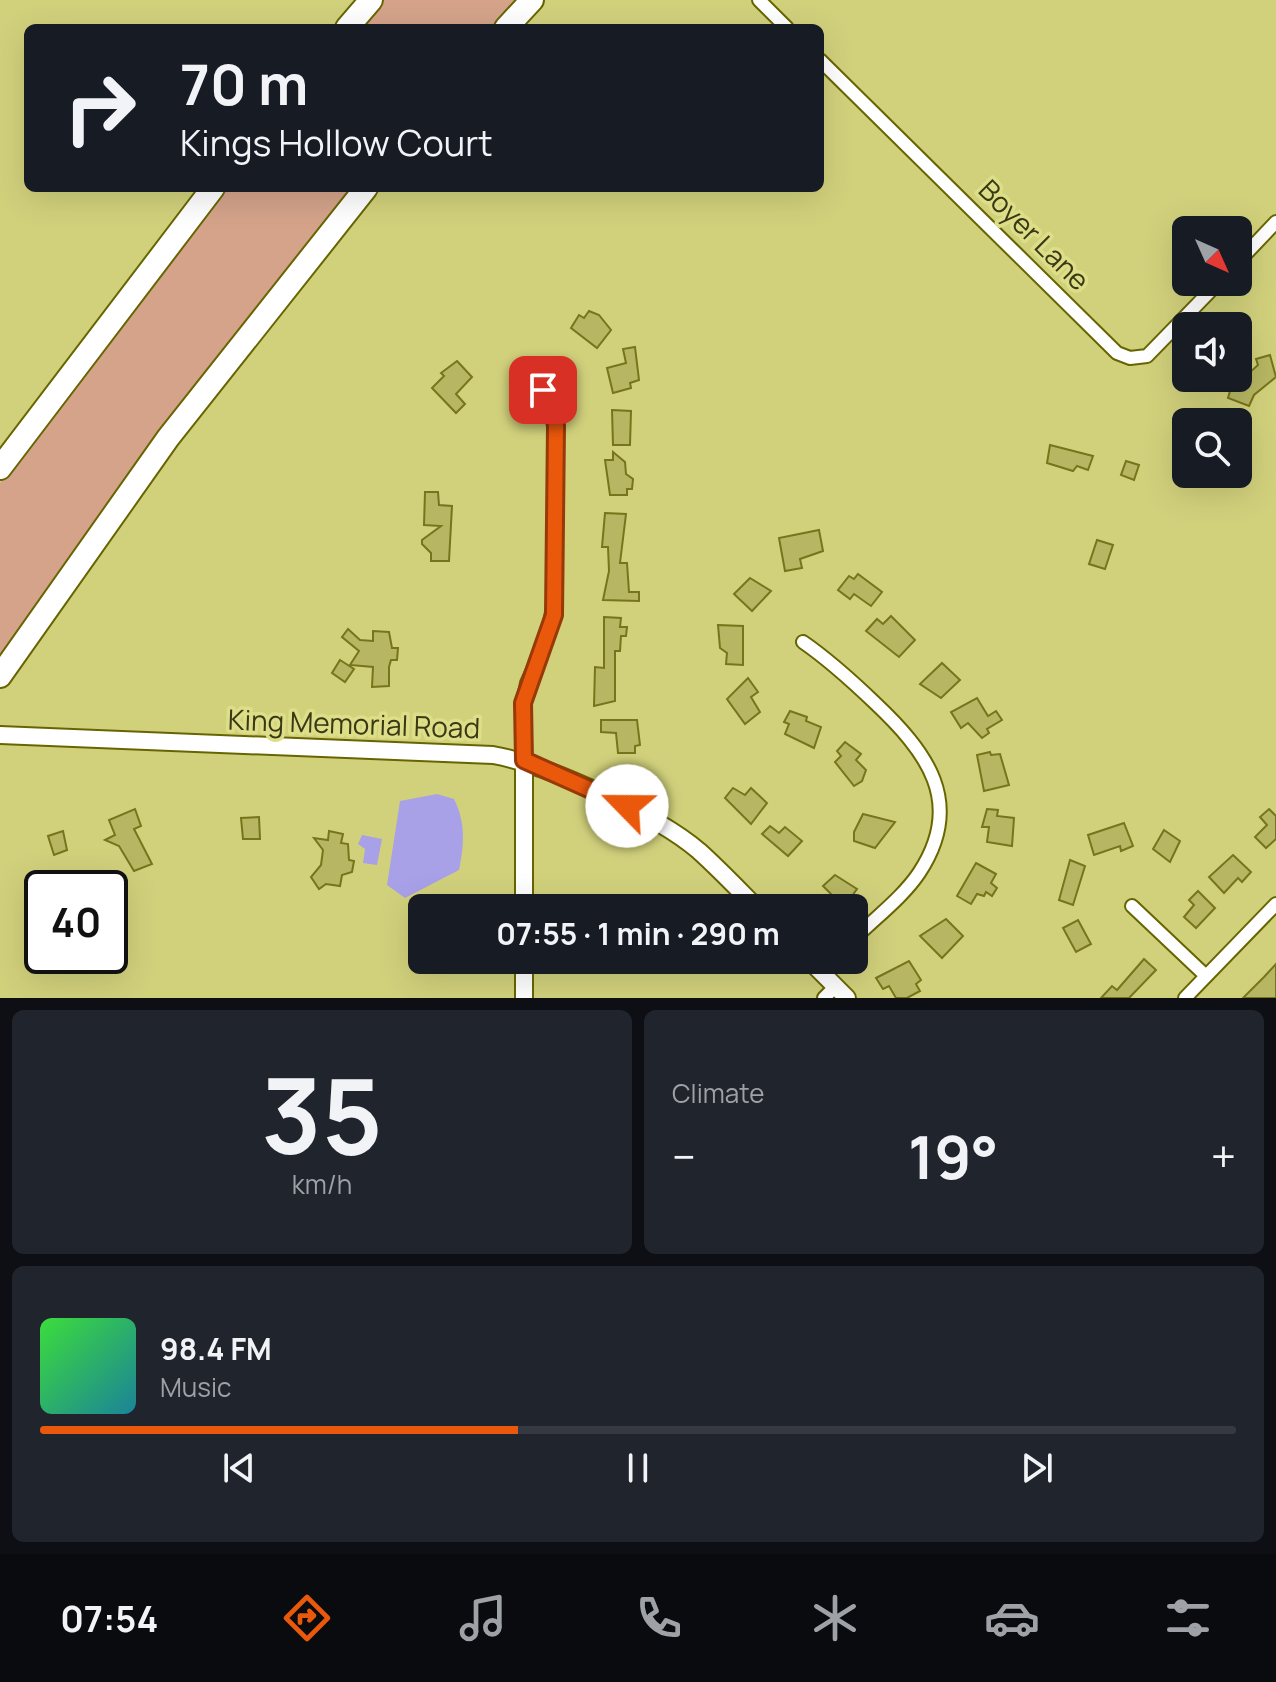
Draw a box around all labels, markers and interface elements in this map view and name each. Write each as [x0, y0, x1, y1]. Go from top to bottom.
text: 70 m [180, 45, 308, 122]
icon: right [48, 56, 152, 160]
text: Kings Hollow Court [180, 118, 493, 167]
street label: Boyer Lane [971, 171, 1098, 298]
north arrow [1172, 216, 1252, 296]
map controls [1172, 216, 1252, 488]
button: sound [1172, 312, 1252, 392]
pin [509, 356, 577, 424]
icon: arrive [521, 368, 565, 412]
button: search [1172, 408, 1252, 488]
street label: King Memorial Road [227, 700, 481, 746]
position arrow [585, 764, 669, 848]
speed limit sign: 40 [24, 870, 128, 974]
text: 07:55 · 1 min · 290 m [496, 913, 780, 954]
text: 35 [261, 1043, 383, 1185]
text: Climate [672, 1075, 764, 1111]
text: 19° [908, 1115, 998, 1197]
text: − [672, 1126, 696, 1186]
text: + [1211, 1126, 1236, 1186]
text: km/h [292, 1166, 352, 1202]
text: 98.4 FM [160, 1328, 272, 1369]
text: Music [160, 1369, 231, 1405]
icon: previous [217, 1446, 261, 1490]
icon: pause [616, 1446, 660, 1490]
icon: next [1015, 1446, 1059, 1490]
icon: directions [279, 1590, 335, 1646]
icon: music [455, 1590, 511, 1646]
icon: phone [631, 1590, 687, 1646]
icon: climate [807, 1590, 863, 1646]
icon: car [984, 1590, 1040, 1646]
icon: filters [1160, 1590, 1216, 1646]
text: 07:54 [60, 1594, 158, 1643]

